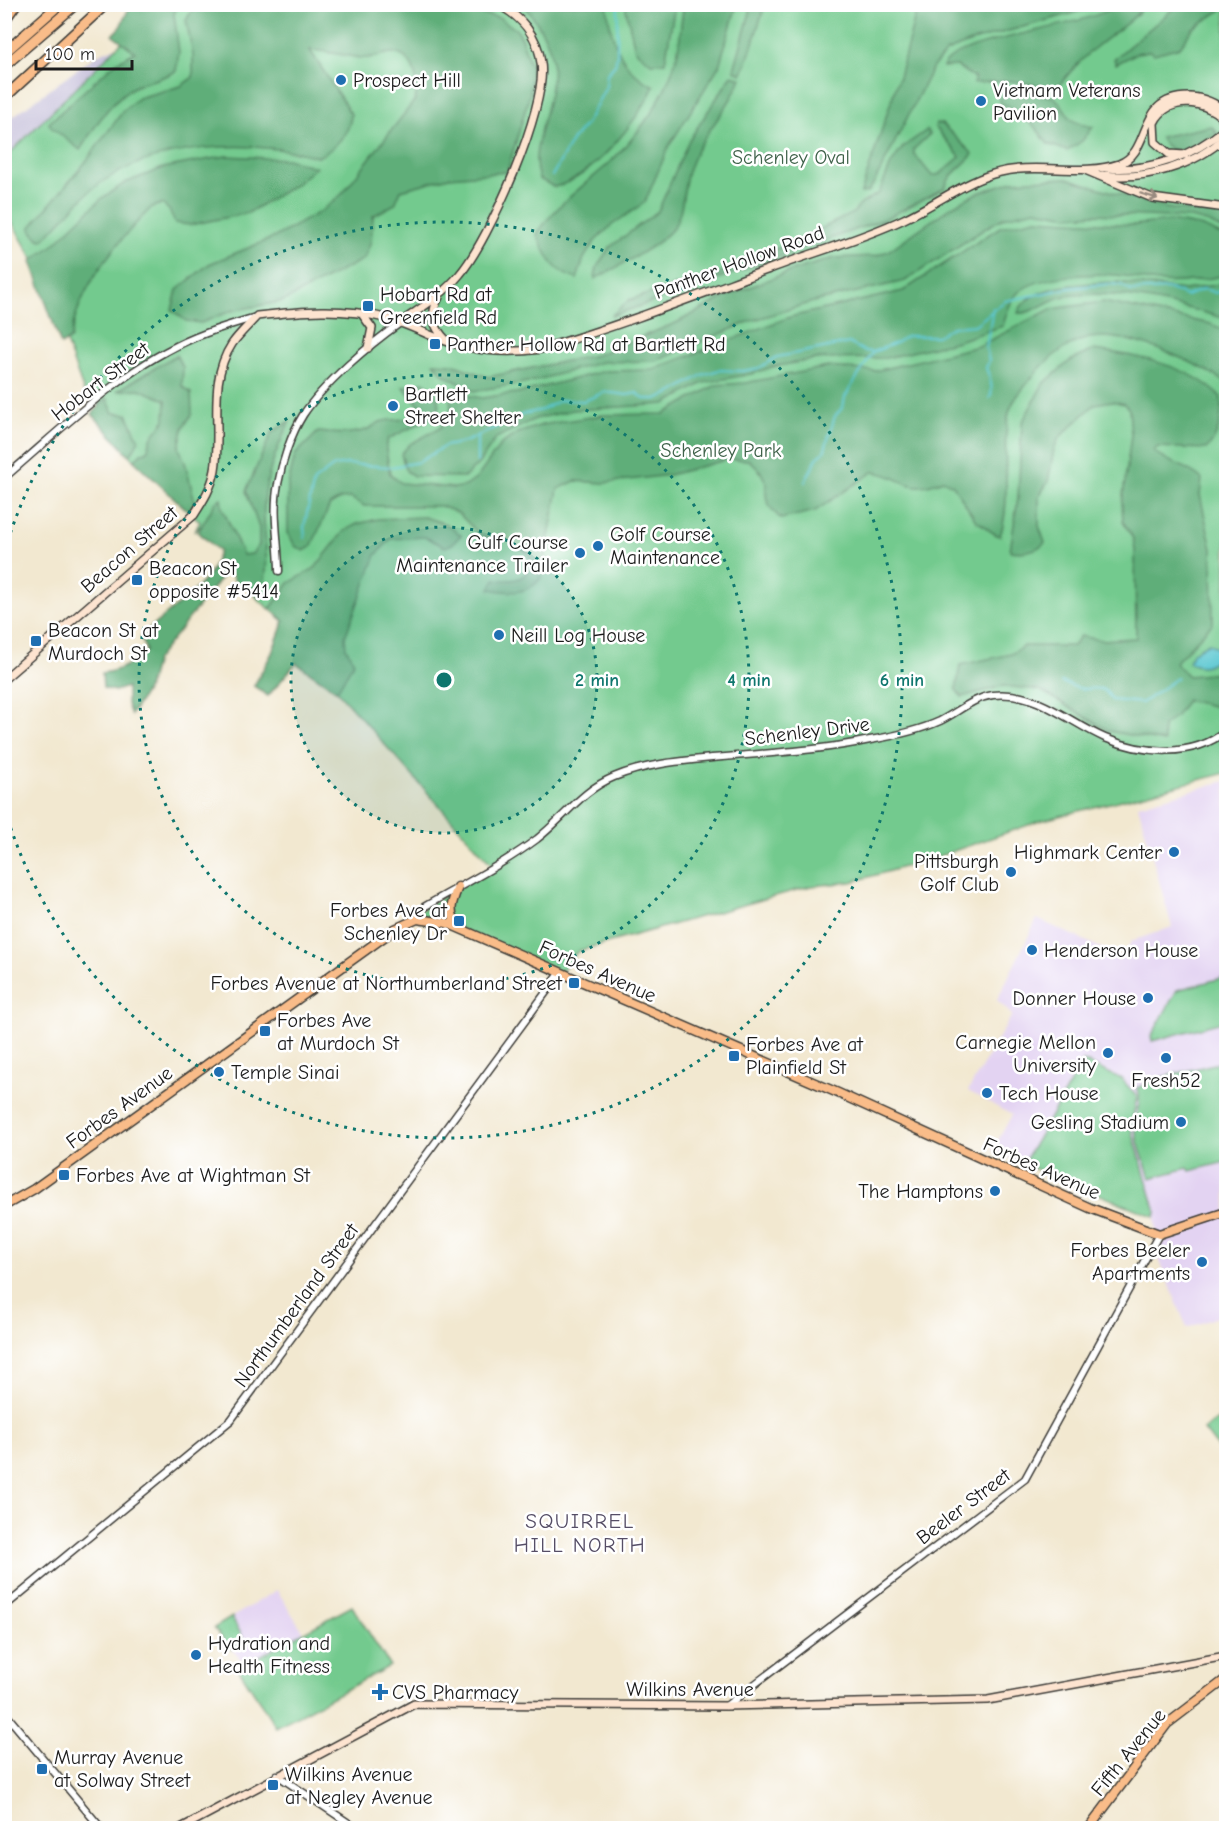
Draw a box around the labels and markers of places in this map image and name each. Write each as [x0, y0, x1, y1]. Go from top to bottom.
place label: Prospect Hill [353, 69, 461, 92]
marker: Prospect Hill [334, 73, 348, 87]
place label: Vietnam Veterans Pavilion [993, 79, 1141, 125]
marker: Vietnam Veterans Pavilion [974, 94, 988, 108]
place label: Hobart Rd at Greenfield Rd [380, 283, 497, 329]
marker: Hobart Rd at Greenfield Rd [361, 299, 375, 313]
place label: Panther Hollow Rd at Bartlett Rd [447, 333, 726, 356]
marker: Panther Hollow Rd at Bartlett Rd [428, 337, 442, 351]
place label: Bartlett Street Shelter [405, 383, 521, 429]
marker: Bartlett Street Shelter [386, 399, 400, 413]
place label: Golf Course Maintenance [610, 523, 720, 569]
place label: Gulf Course Maintenance Trailer [396, 531, 568, 577]
marker: Golf Course Maintenance [591, 539, 605, 553]
marker: Gulf Course Maintenance Trailer [573, 546, 587, 560]
place label: Beacon St opposite #5414 [149, 557, 279, 603]
marker: Beacon St opposite #5414 [130, 573, 144, 587]
place label: Beacon St at Murdoch St [48, 619, 159, 665]
place label: Neill Log House [511, 624, 645, 647]
marker: Neill Log House [492, 628, 506, 642]
marker: Beacon St at Murdoch St [29, 634, 43, 648]
centre of rings [434, 670, 454, 690]
place label: Highmark Center [1014, 841, 1162, 864]
marker: Highmark Center [1167, 845, 1181, 859]
place label: Pittsburgh Golf Club [914, 850, 999, 896]
marker: Pittsburgh Golf Club [1004, 865, 1018, 879]
place label: Forbes Ave at Schenley Dr [330, 899, 448, 945]
marker: Forbes Ave at Schenley Dr [452, 914, 466, 928]
place label: Henderson House [1044, 939, 1198, 962]
marker: Henderson House [1025, 943, 1039, 957]
place label: Forbes Avenue at Northumberland Street [210, 972, 563, 995]
marker: Forbes Avenue at Northumberland Street [567, 976, 581, 990]
place label: Donner House [1013, 987, 1136, 1010]
marker: Donner House [1141, 991, 1155, 1005]
place label: Forbes Ave at Murdoch St [277, 1009, 400, 1055]
marker: Forbes Ave at Murdoch St [258, 1024, 272, 1038]
place label: Carnegie Mellon University [955, 1031, 1096, 1077]
place label: Forbes Ave at Plainfield St [746, 1033, 864, 1079]
marker: Carnegie Mellon University [1101, 1046, 1115, 1060]
marker: Forbes Ave at Plainfield St [727, 1049, 741, 1063]
marker: Fresh52 [1159, 1051, 1173, 1065]
place label: Temple Sinai [231, 1061, 340, 1084]
marker: Temple Sinai [212, 1065, 226, 1079]
place label: Fresh52 [1131, 1069, 1201, 1092]
place label: Tech House [999, 1082, 1098, 1105]
marker: Tech House [980, 1086, 994, 1100]
place label: Gesling Stadium [1031, 1111, 1169, 1134]
marker: Gesling Stadium [1174, 1115, 1188, 1129]
place label: Forbes Ave at Wightman St [76, 1164, 311, 1187]
marker: Forbes Ave at Wightman St [57, 1168, 71, 1182]
place label: The Hamptons [858, 1180, 983, 1203]
marker: The Hamptons [988, 1184, 1002, 1198]
place label: Forbes Beeler Apartments [1071, 1239, 1190, 1285]
marker: Forbes Beeler Apartments [1195, 1255, 1209, 1269]
place label: Hydration and Health Fitness [208, 1632, 330, 1678]
marker: Hydration and Health Fitness [189, 1648, 203, 1662]
place label: CVS Pharmacy [392, 1681, 518, 1704]
marker: CVS Pharmacy [373, 1685, 387, 1699]
place label: Murray Avenue at Solway Street [54, 1746, 192, 1792]
marker: Murray Avenue at Solway Street [35, 1762, 49, 1776]
place label: Wilkins Avenue at Negley Avenue [285, 1763, 432, 1809]
marker: Wilkins Avenue at Negley Avenue [266, 1778, 280, 1792]

